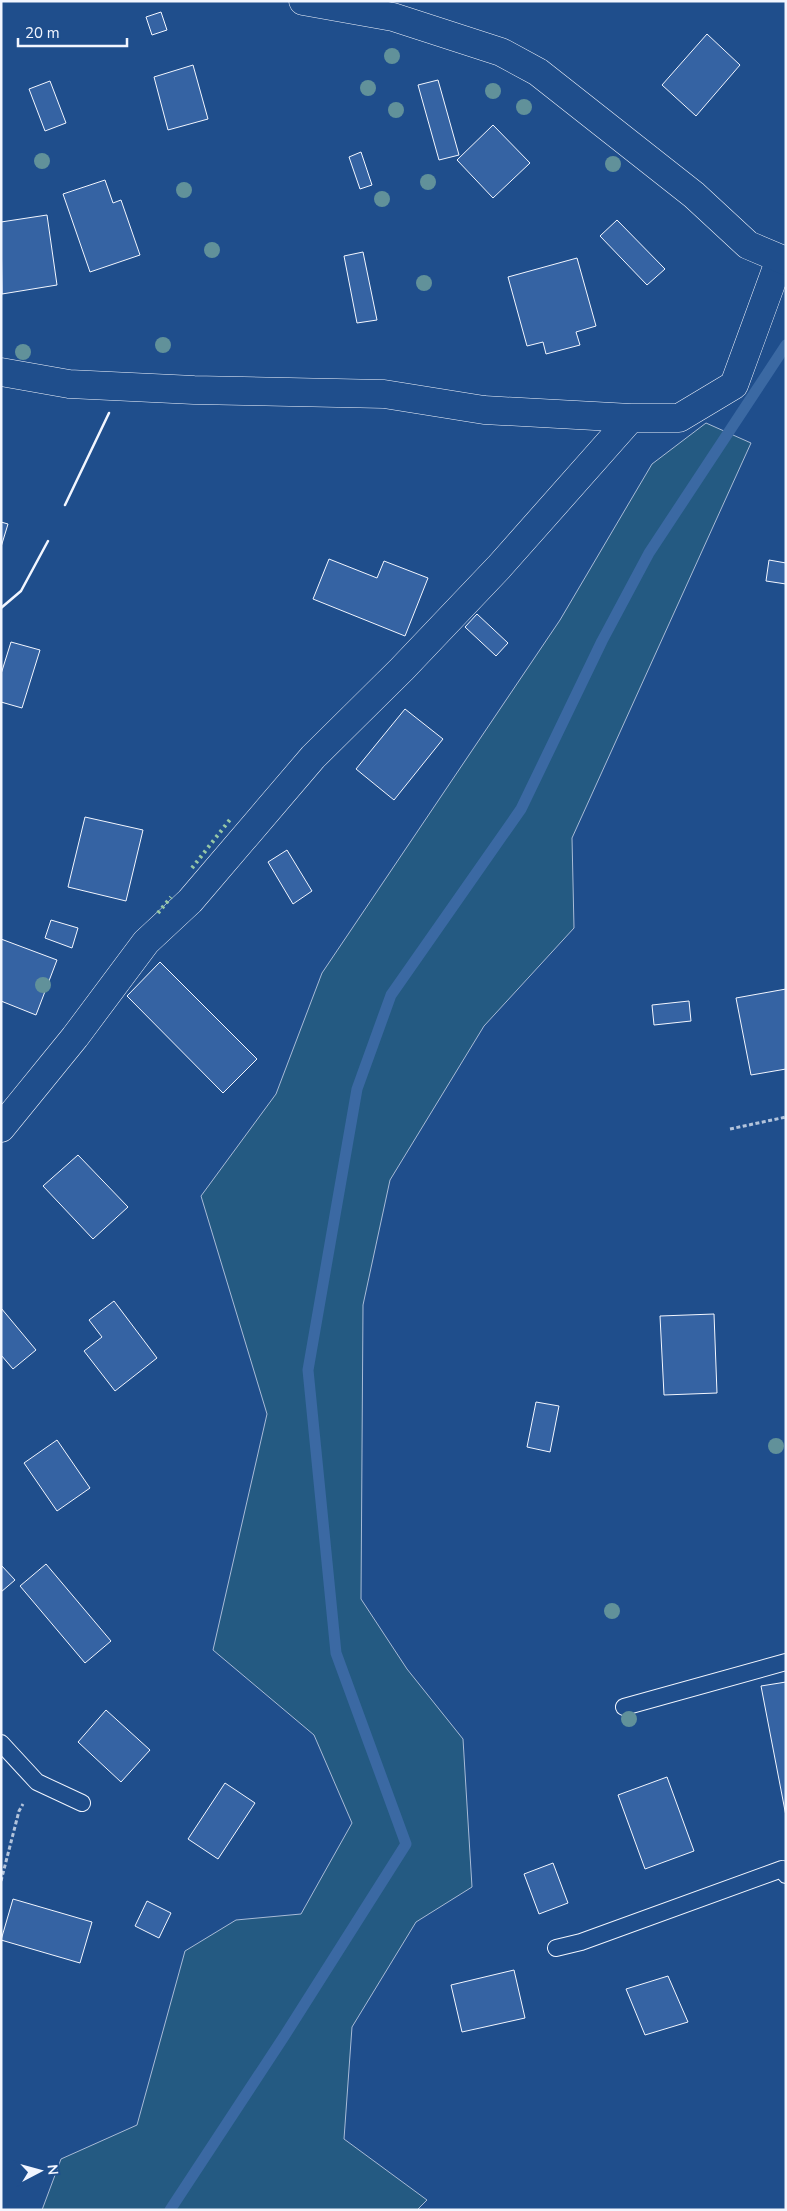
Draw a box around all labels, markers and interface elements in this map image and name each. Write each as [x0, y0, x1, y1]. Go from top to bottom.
scale bar [18, 15, 126, 47]
text: 20 m [25, 23, 60, 43]
north arrow [15, 2146, 65, 2196]
text: N [42, 2163, 62, 2176]

